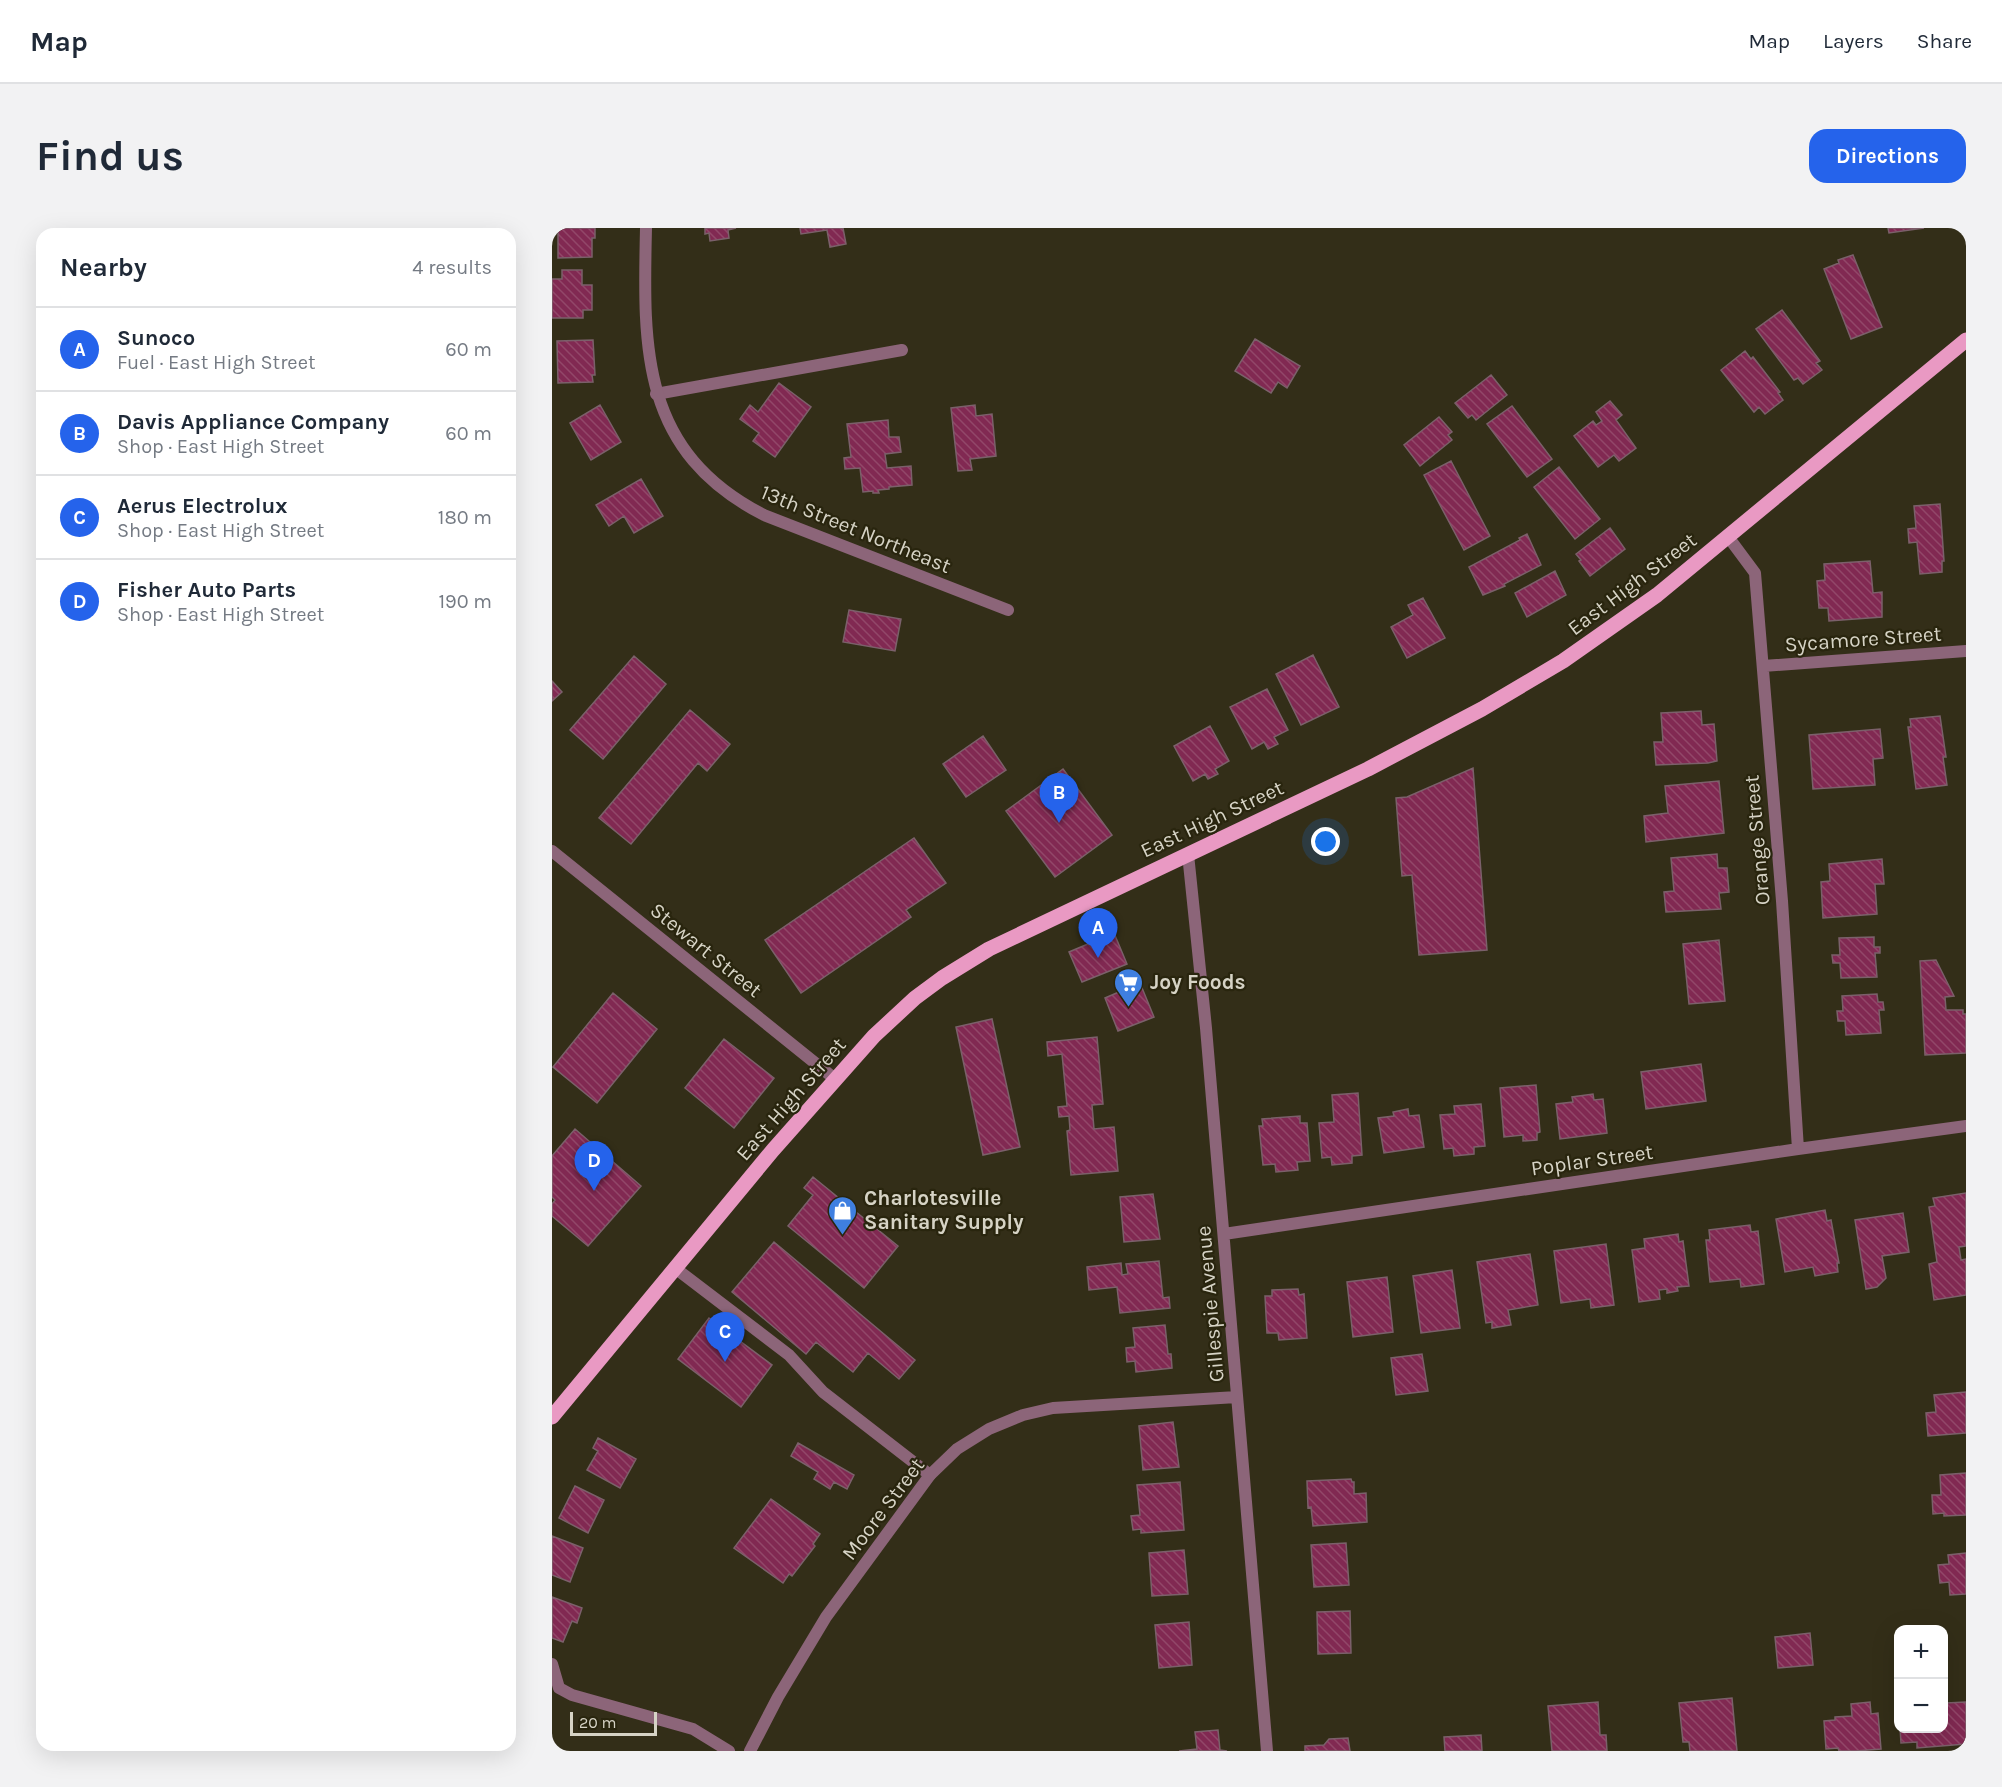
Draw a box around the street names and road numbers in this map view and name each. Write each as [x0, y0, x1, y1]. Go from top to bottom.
street label: 13th Street Northeast [757, 480, 955, 578]
street label: East High Street [1563, 528, 1701, 640]
street label: Sycamore Street [1784, 622, 1942, 656]
street label: Orange Street [1739, 774, 1775, 906]
street label: East High Street [1137, 775, 1287, 863]
street label: Stewart Street [645, 898, 767, 1002]
street label: East High Street [731, 1033, 851, 1165]
street label: Poplar Street [1529, 1140, 1655, 1180]
street label: Gillespie Avenue [1191, 1225, 1229, 1383]
street label: Moore Street [837, 1453, 929, 1565]

